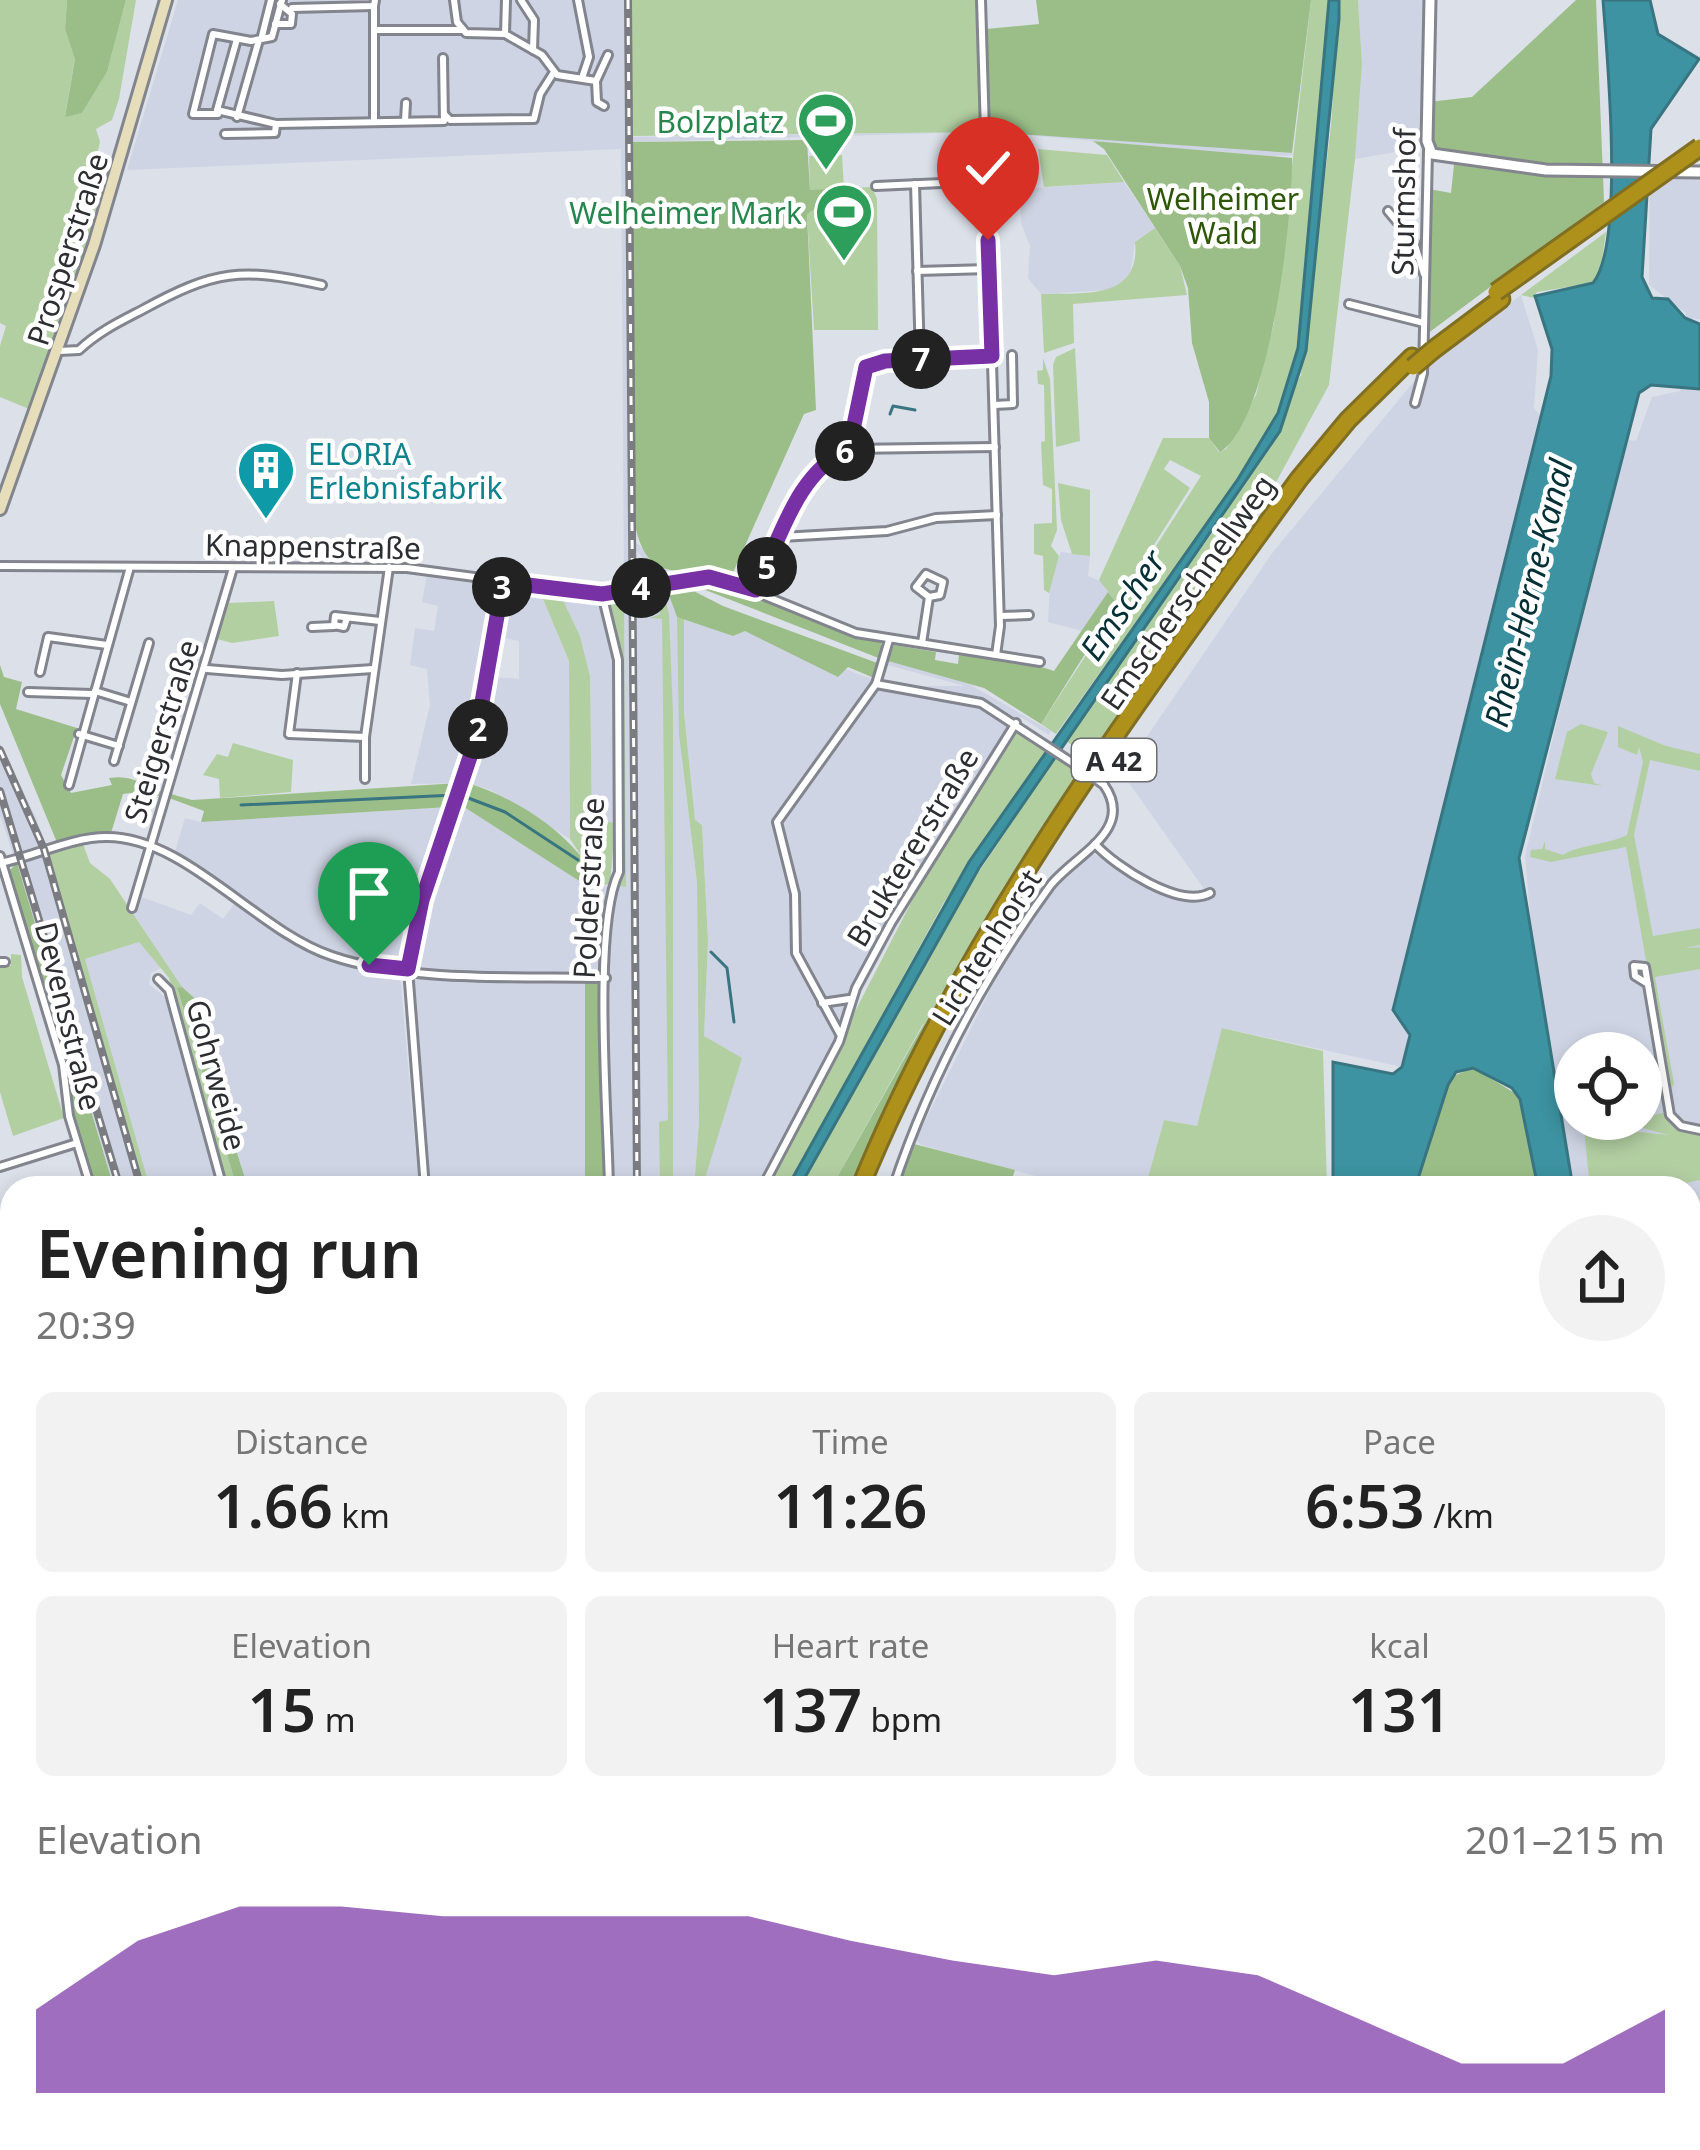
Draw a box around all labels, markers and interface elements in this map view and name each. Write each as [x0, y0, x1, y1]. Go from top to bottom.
sports icon: Bolzplatz [795, 90, 857, 172]
place label: Bolzplatz [657, 101, 784, 142]
pin [937, 117, 1039, 240]
street label: Sturmshof [1381, 126, 1425, 276]
icon: check [955, 135, 1021, 201]
street label: Prosperstraße [17, 148, 117, 350]
park label: Welheimer Wald [1147, 178, 1299, 253]
sports icon: Welheimer Mark [813, 181, 875, 263]
place label: Welheimer Mark [569, 192, 802, 233]
pin: 7 [891, 329, 951, 389]
text: 7 [912, 336, 930, 381]
pin: 6 [815, 421, 875, 481]
text: 6 [836, 428, 854, 473]
place label: ELORIA Erlebnisfabrik [308, 433, 503, 508]
building icon: ELORIA Erlebnisfabrik [235, 439, 297, 521]
water label: Rhein-Herne-Kanal [1473, 453, 1583, 731]
street label: Emscherschnellweg [1092, 468, 1282, 716]
street label: Knappenstraße [205, 524, 421, 568]
pin: 5 [737, 537, 797, 597]
water label: Emscher [1071, 543, 1173, 667]
text: 5 [758, 544, 776, 589]
pin: 3 [472, 557, 532, 617]
pin: 4 [611, 558, 671, 618]
text: 3 [493, 564, 511, 609]
text: 4 [632, 565, 650, 610]
street label: Steigerstraße [114, 634, 208, 828]
pin: 2 [448, 699, 508, 759]
text: 2 [469, 706, 487, 751]
road number: A 42 [1072, 739, 1156, 781]
street label: Bruktererstraße [836, 740, 988, 954]
street label: Polderstraße [563, 796, 613, 980]
pin [318, 842, 420, 965]
icon: arrive [336, 860, 402, 926]
street label: Lichtenhorst [922, 861, 1050, 1033]
street label: Devensstraße [26, 917, 112, 1115]
street label: Gohrweide [177, 995, 257, 1155]
map controls [1554, 1032, 1662, 1140]
button: locate [1554, 1032, 1662, 1140]
text: Evening run [36, 1207, 422, 1297]
button: share [1539, 1215, 1665, 1341]
text: 20:39 [36, 1297, 136, 1350]
text: Distance [235, 1419, 368, 1464]
text: Time [812, 1419, 889, 1464]
text: Pace [1363, 1419, 1436, 1464]
text: 1.66 [213, 1464, 333, 1546]
text: 11:26 [774, 1464, 927, 1546]
text: 6:53 [1305, 1464, 1425, 1546]
text: km [333, 1493, 390, 1538]
text: /km [1425, 1493, 1494, 1538]
text: Elevation [231, 1623, 372, 1668]
text: Heart rate [772, 1623, 929, 1668]
text: kcal [1369, 1623, 1430, 1668]
text: 15 [247, 1668, 316, 1750]
text: 137 [759, 1668, 862, 1750]
text: 131 [1348, 1668, 1451, 1750]
text: m [316, 1697, 356, 1742]
text: bpm [862, 1697, 942, 1742]
text: Elevation [36, 1812, 203, 1865]
text: 201–215 m [1465, 1812, 1665, 1865]

